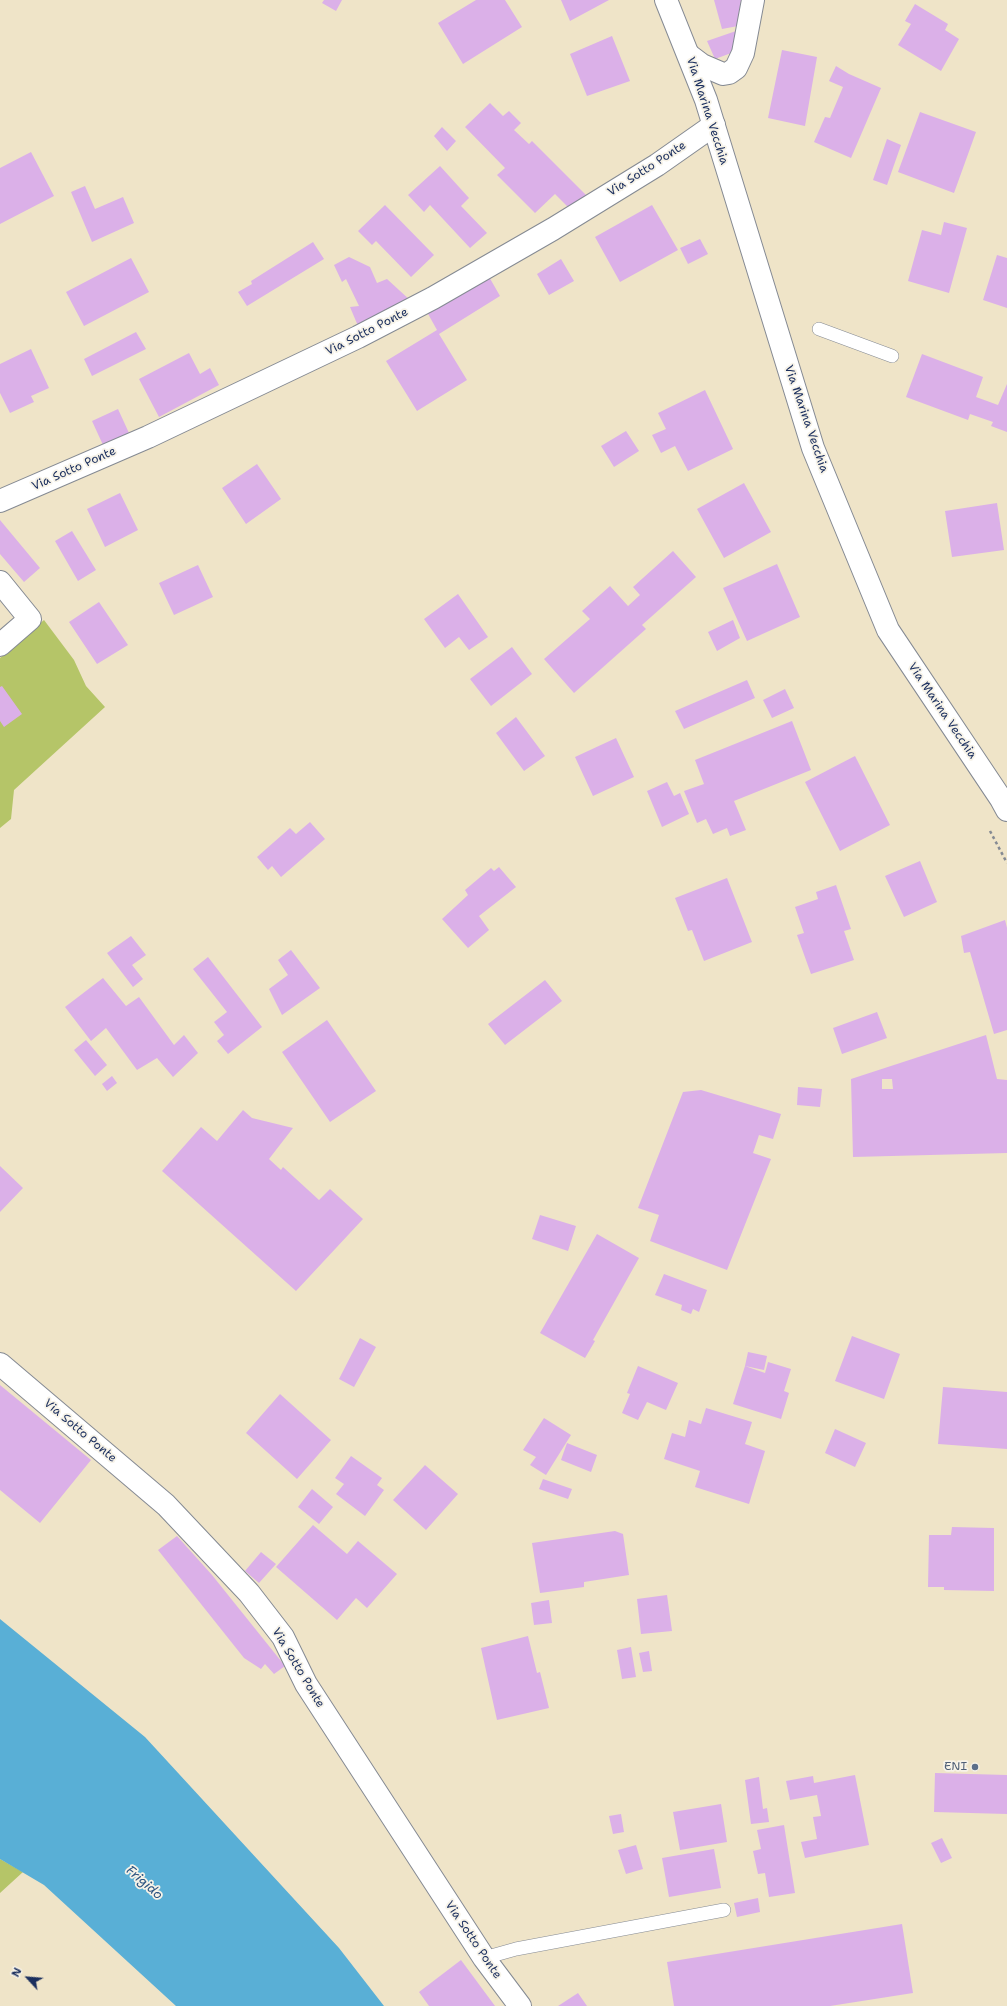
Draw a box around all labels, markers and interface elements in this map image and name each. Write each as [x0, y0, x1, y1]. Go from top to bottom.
street label: Via Marina Vecchia [683, 55, 731, 167]
street label: Via Sotto Ponte [605, 138, 689, 200]
street label: Via Sotto Ponte [323, 305, 411, 359]
street label: Via Marina Vecchia [781, 363, 831, 475]
street label: Via Sotto Ponte [30, 444, 118, 494]
street label: Via Marina Vecchia [905, 660, 979, 762]
street label: Via Sotto Ponte [41, 1396, 119, 1466]
street label: Via Sotto Ponte [269, 1626, 327, 1710]
place label: ENI [944, 1760, 967, 1774]
marker: ENI [970, 1762, 980, 1772]
water label: Frigido [122, 1863, 166, 1903]
street label: Via Sotto Ponte [442, 1898, 504, 1982]
north arrow [8, 1958, 48, 1998]
text: N [8, 1965, 25, 1980]

